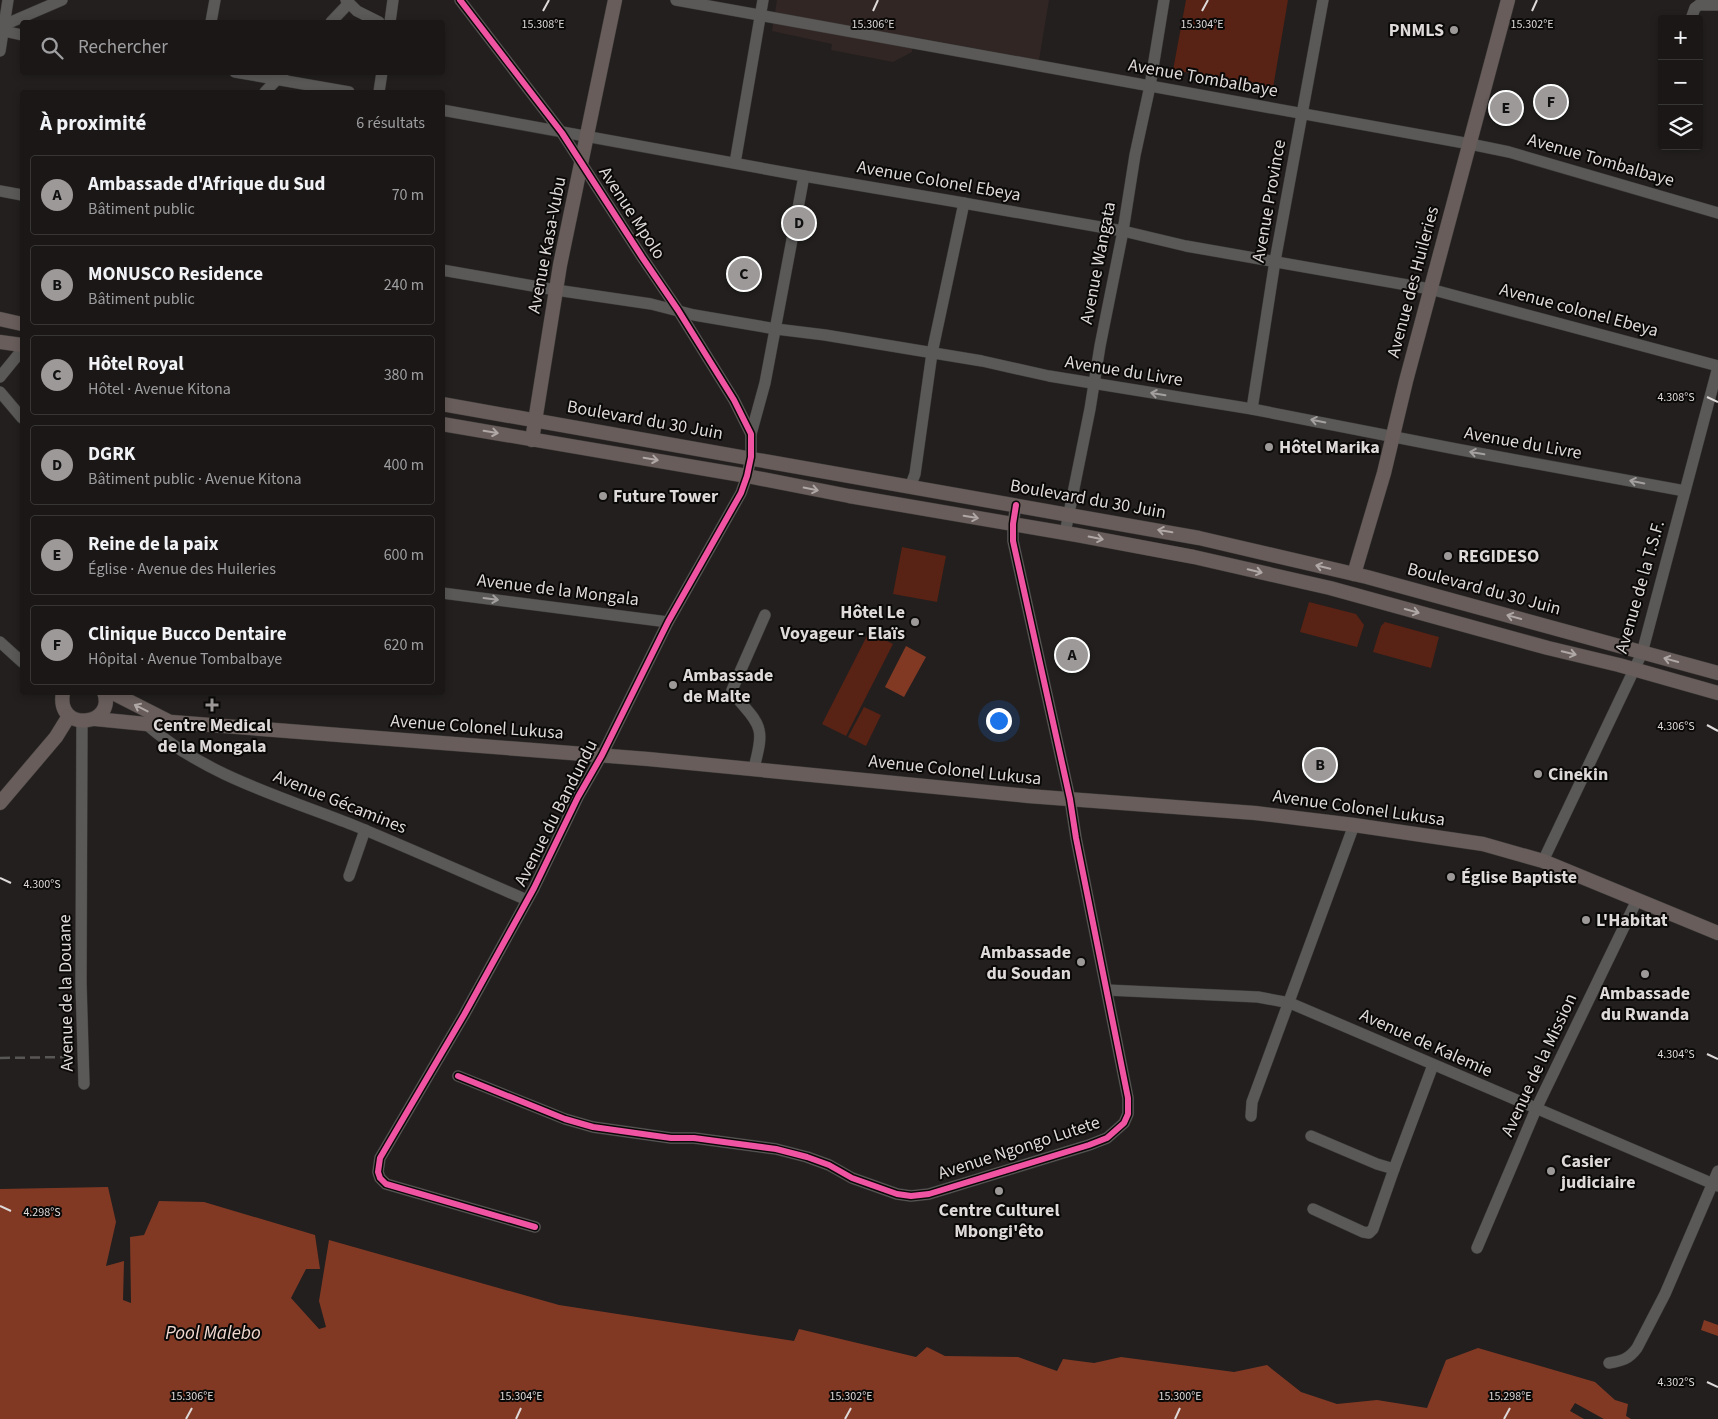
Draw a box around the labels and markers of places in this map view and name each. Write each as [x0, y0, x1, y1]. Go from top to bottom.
place label: PNMLS [1389, 18, 1444, 43]
marker: PNMLS [1448, 24, 1460, 36]
pin: F [1535, 83, 1567, 121]
pin: E [1490, 89, 1522, 127]
pin: D [783, 204, 815, 242]
pin: C [728, 255, 760, 293]
place label: Hôtel Marika [1279, 435, 1380, 460]
marker: Hôtel Marika [1263, 441, 1275, 453]
place label: Future Tower [613, 484, 719, 509]
marker: Future Tower [597, 490, 609, 502]
place label: REGIDESO [1458, 544, 1539, 569]
marker: REGIDESO [1442, 550, 1454, 562]
place label: Hôtel Le Voyageur - Elaïs [779, 600, 905, 646]
marker: Hôtel Le Voyageur - Elaïs [909, 616, 921, 628]
pin: A [1056, 636, 1088, 674]
place label: Ambassade de Malte [682, 663, 773, 709]
marker: Ambassade de Malte [667, 679, 679, 691]
marker: Centre Medical de la Mongala [205, 698, 219, 712]
place label: Centre Medical de la Mongala [153, 713, 271, 759]
pin: B [1304, 746, 1336, 784]
place label: Cinekin [1548, 762, 1608, 787]
marker: Cinekin [1532, 768, 1544, 780]
place label: Église Baptiste [1461, 865, 1577, 890]
marker: Église Baptiste [1445, 871, 1457, 883]
place label: L'Habitat [1596, 908, 1668, 933]
marker: L'Habitat [1580, 914, 1592, 926]
place label: Ambassade du Soudan [980, 940, 1071, 986]
marker: Ambassade du Soudan [1075, 956, 1087, 968]
marker: Ambassade du Rwanda [1639, 968, 1651, 980]
place label: Ambassade du Rwanda [1599, 981, 1690, 1027]
place label: Casier judiciaire [1560, 1149, 1636, 1195]
marker: Casier judiciaire [1545, 1165, 1557, 1177]
marker: Centre Culturel Mbongi'êto [993, 1185, 1005, 1197]
place label: Centre Culturel Mbongi'êto [938, 1198, 1060, 1244]

